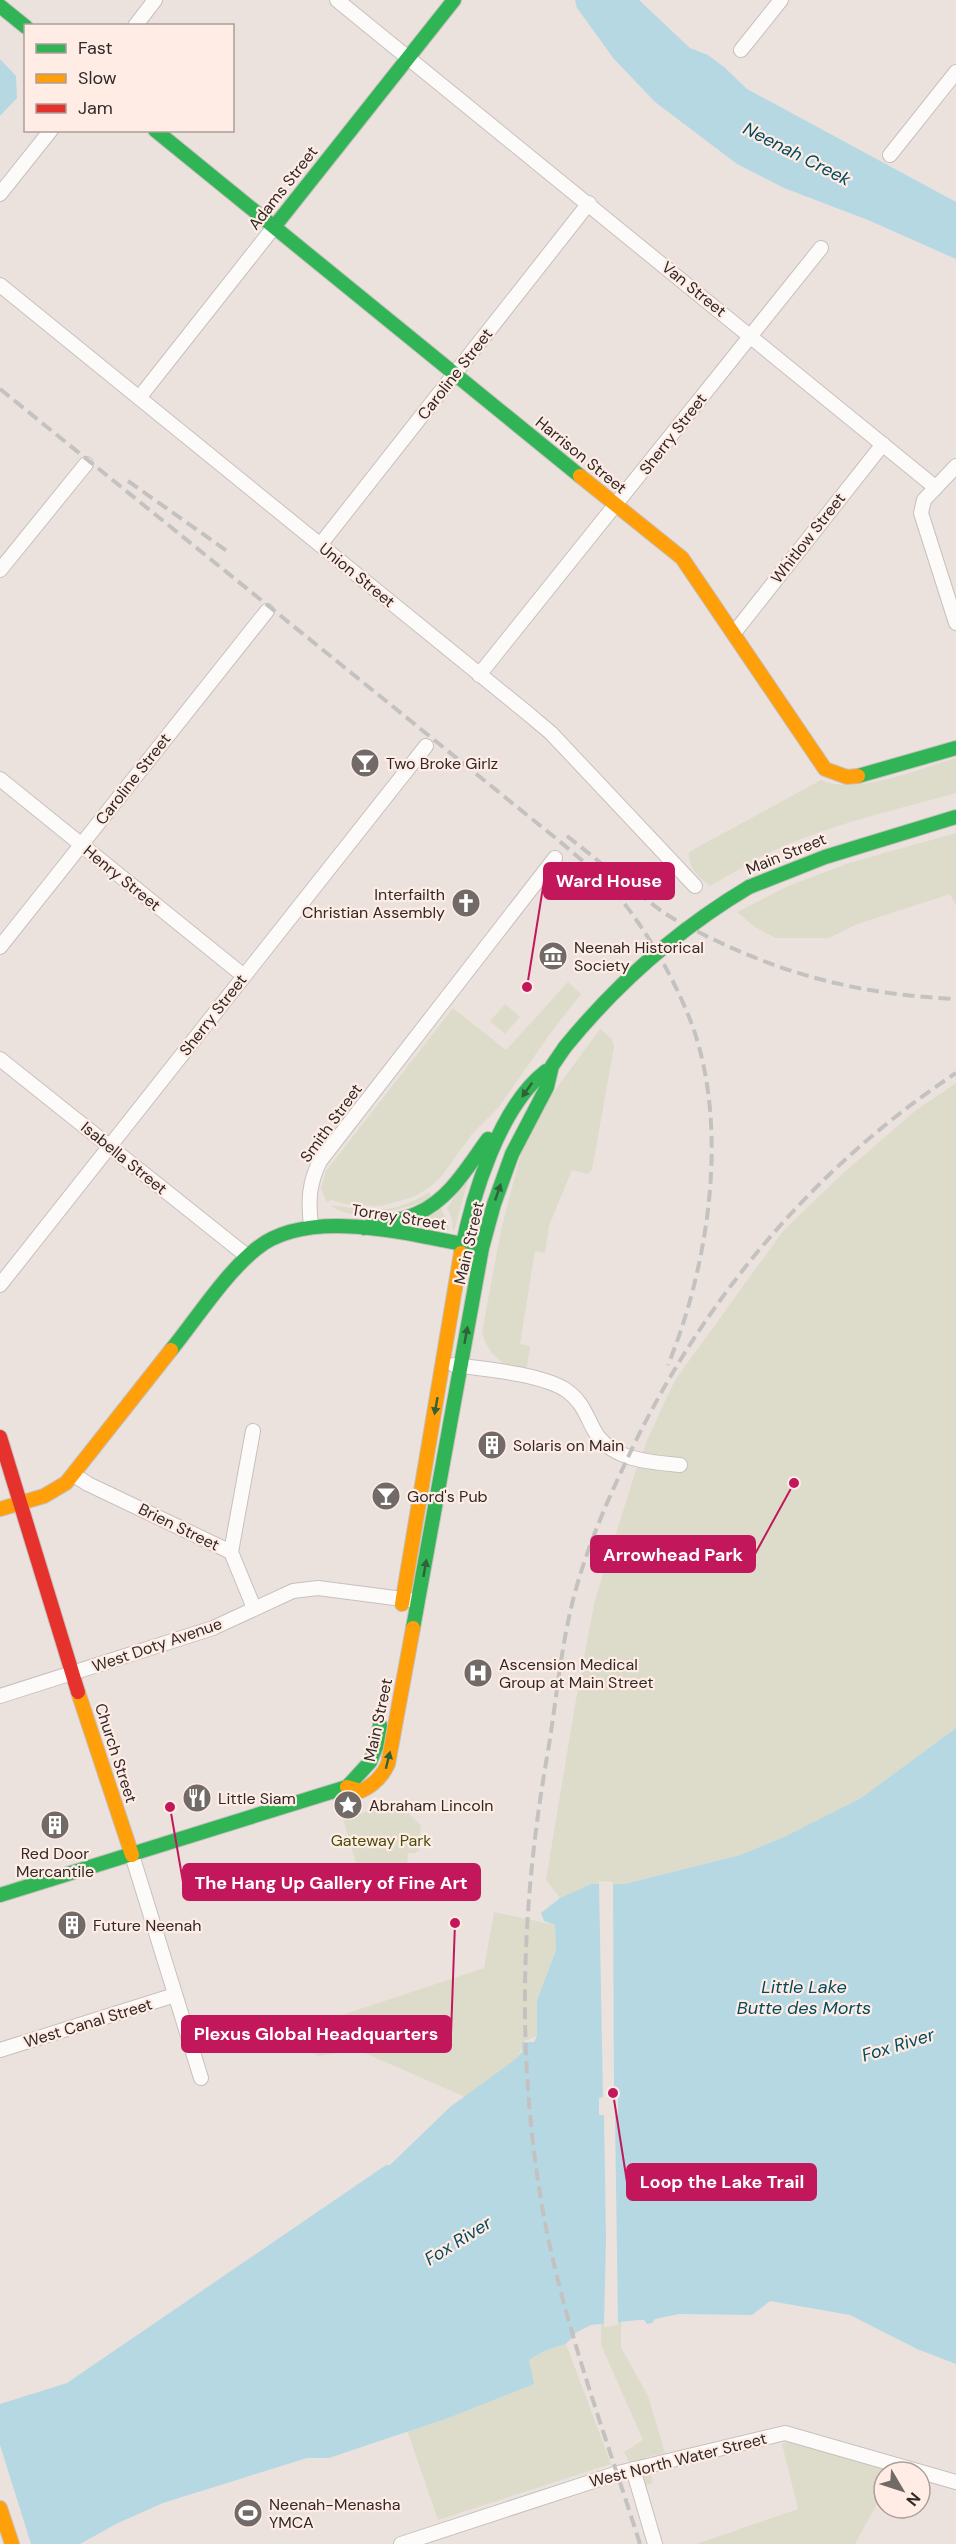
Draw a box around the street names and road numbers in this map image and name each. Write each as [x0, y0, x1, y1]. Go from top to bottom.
street label: Adams Street [244, 142, 322, 234]
street label: Van Street [657, 257, 731, 321]
street label: Caroline Street [413, 324, 497, 424]
street label: Sherry Street [635, 389, 711, 479]
street label: Harrison Street [531, 412, 631, 498]
street label: Whitlow Street [766, 488, 850, 588]
street label: Union Street [315, 538, 399, 612]
street label: Caroline Street [91, 729, 175, 829]
street label: Main Street [743, 828, 829, 880]
street label: Henry Street [79, 840, 165, 916]
street label: Sherry Street [175, 970, 251, 1060]
street label: Smith Street [295, 1079, 367, 1167]
street label: Isabella Street [77, 1117, 171, 1199]
street label: Torrey Street [350, 1199, 448, 1235]
street label: Main Street [449, 1199, 489, 1287]
street label: Brien Street [135, 1498, 223, 1556]
street label: West Doty Avenue [89, 1613, 225, 1677]
street label: Main Street [359, 1676, 397, 1764]
street label: Church Street [90, 1701, 142, 1805]
street label: West Canal Street [21, 1993, 155, 2053]
street label: West North Water Street [587, 2428, 769, 2492]

